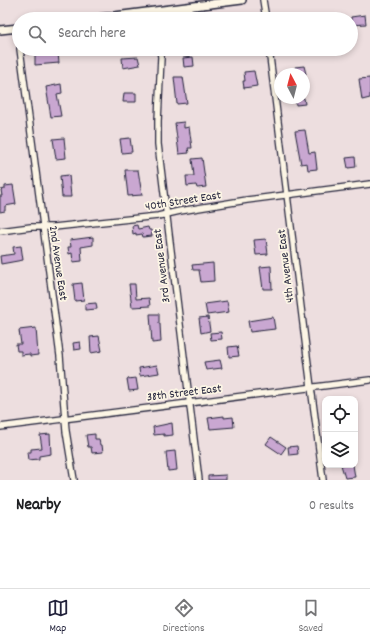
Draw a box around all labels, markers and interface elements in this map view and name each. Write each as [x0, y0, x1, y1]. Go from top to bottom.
search box [12, 12, 358, 56]
icon: search [26, 23, 48, 45]
text: Search here [58, 23, 126, 45]
north arrow [274, 68, 310, 104]
street label: 40th Street East [144, 187, 223, 216]
street label: 2nd Avenue East [44, 225, 71, 302]
street label: 3rd Avenue East [149, 227, 175, 304]
street label: 4th Avenue East [273, 228, 299, 303]
street label: 38th Street East [146, 380, 223, 407]
map controls [322, 396, 358, 468]
button: locate [322, 396, 358, 432]
button: layers [322, 432, 358, 468]
text: Nearby [16, 494, 60, 518]
text: 0 results [309, 497, 354, 516]
tab: Map [47, 597, 69, 637]
tab: Directions [163, 597, 205, 637]
tab: Saved [298, 597, 323, 637]

